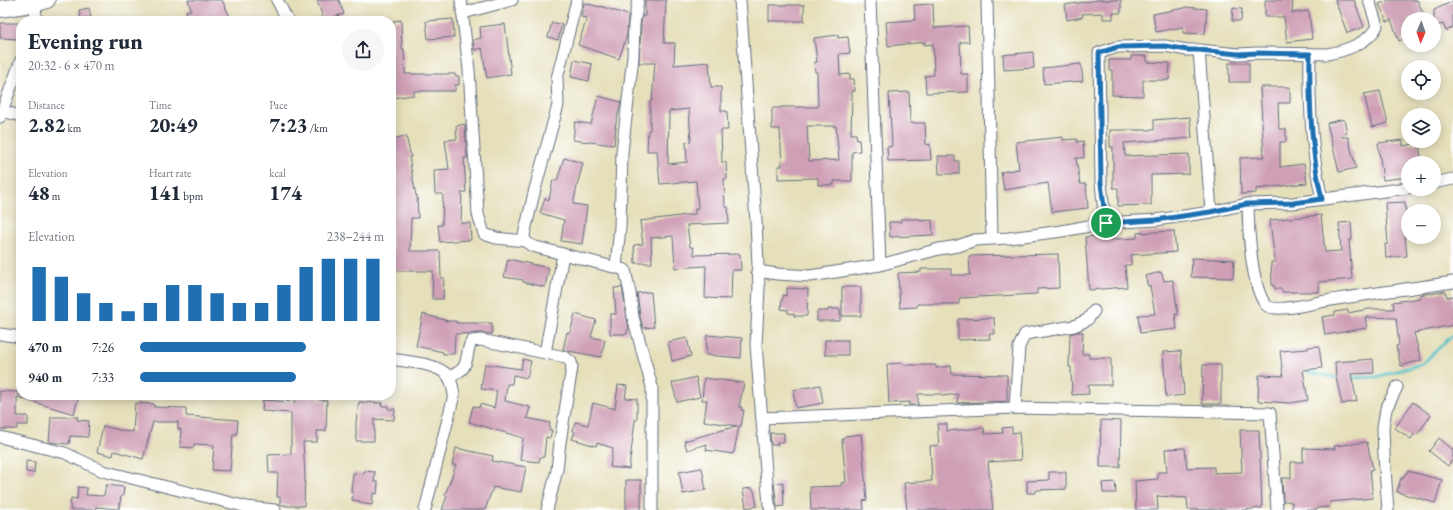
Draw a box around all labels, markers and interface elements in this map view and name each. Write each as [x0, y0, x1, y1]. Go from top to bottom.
north arrow [1401, 12, 1441, 52]
map controls [1401, 12, 1441, 244]
text: Evening run [28, 27, 143, 56]
button: share [342, 29, 384, 71]
text: 20:32 · 6 × 470 m [28, 57, 115, 74]
button: locate [1401, 60, 1441, 100]
text: Distance [28, 98, 65, 112]
text: Time [149, 98, 172, 112]
text: Pace [269, 98, 288, 112]
button: layers [1401, 108, 1441, 148]
text: 2.82 [28, 112, 65, 138]
text: 20:49 [149, 112, 198, 138]
text: 7:23 [269, 112, 308, 138]
text: km [65, 121, 81, 135]
text: /km [308, 121, 328, 135]
button: + [1401, 156, 1441, 196]
text: Elevation [28, 166, 68, 180]
text: Heart rate [149, 166, 191, 180]
text: kcal [269, 166, 286, 180]
text: 48 [28, 180, 50, 206]
text: 141 [149, 180, 181, 206]
text: 174 [269, 180, 302, 206]
text: m [50, 189, 60, 203]
text: bpm [181, 189, 203, 203]
button: − [1401, 204, 1441, 244]
pin [1089, 206, 1123, 240]
icon: arrive [1095, 212, 1117, 234]
text: Elevation [28, 228, 75, 245]
text: 238–244 m [327, 228, 384, 245]
text: 470 m [28, 339, 62, 356]
text: 7:26 [92, 339, 114, 356]
text: 940 m [28, 369, 62, 386]
text: 7:33 [92, 369, 114, 386]

